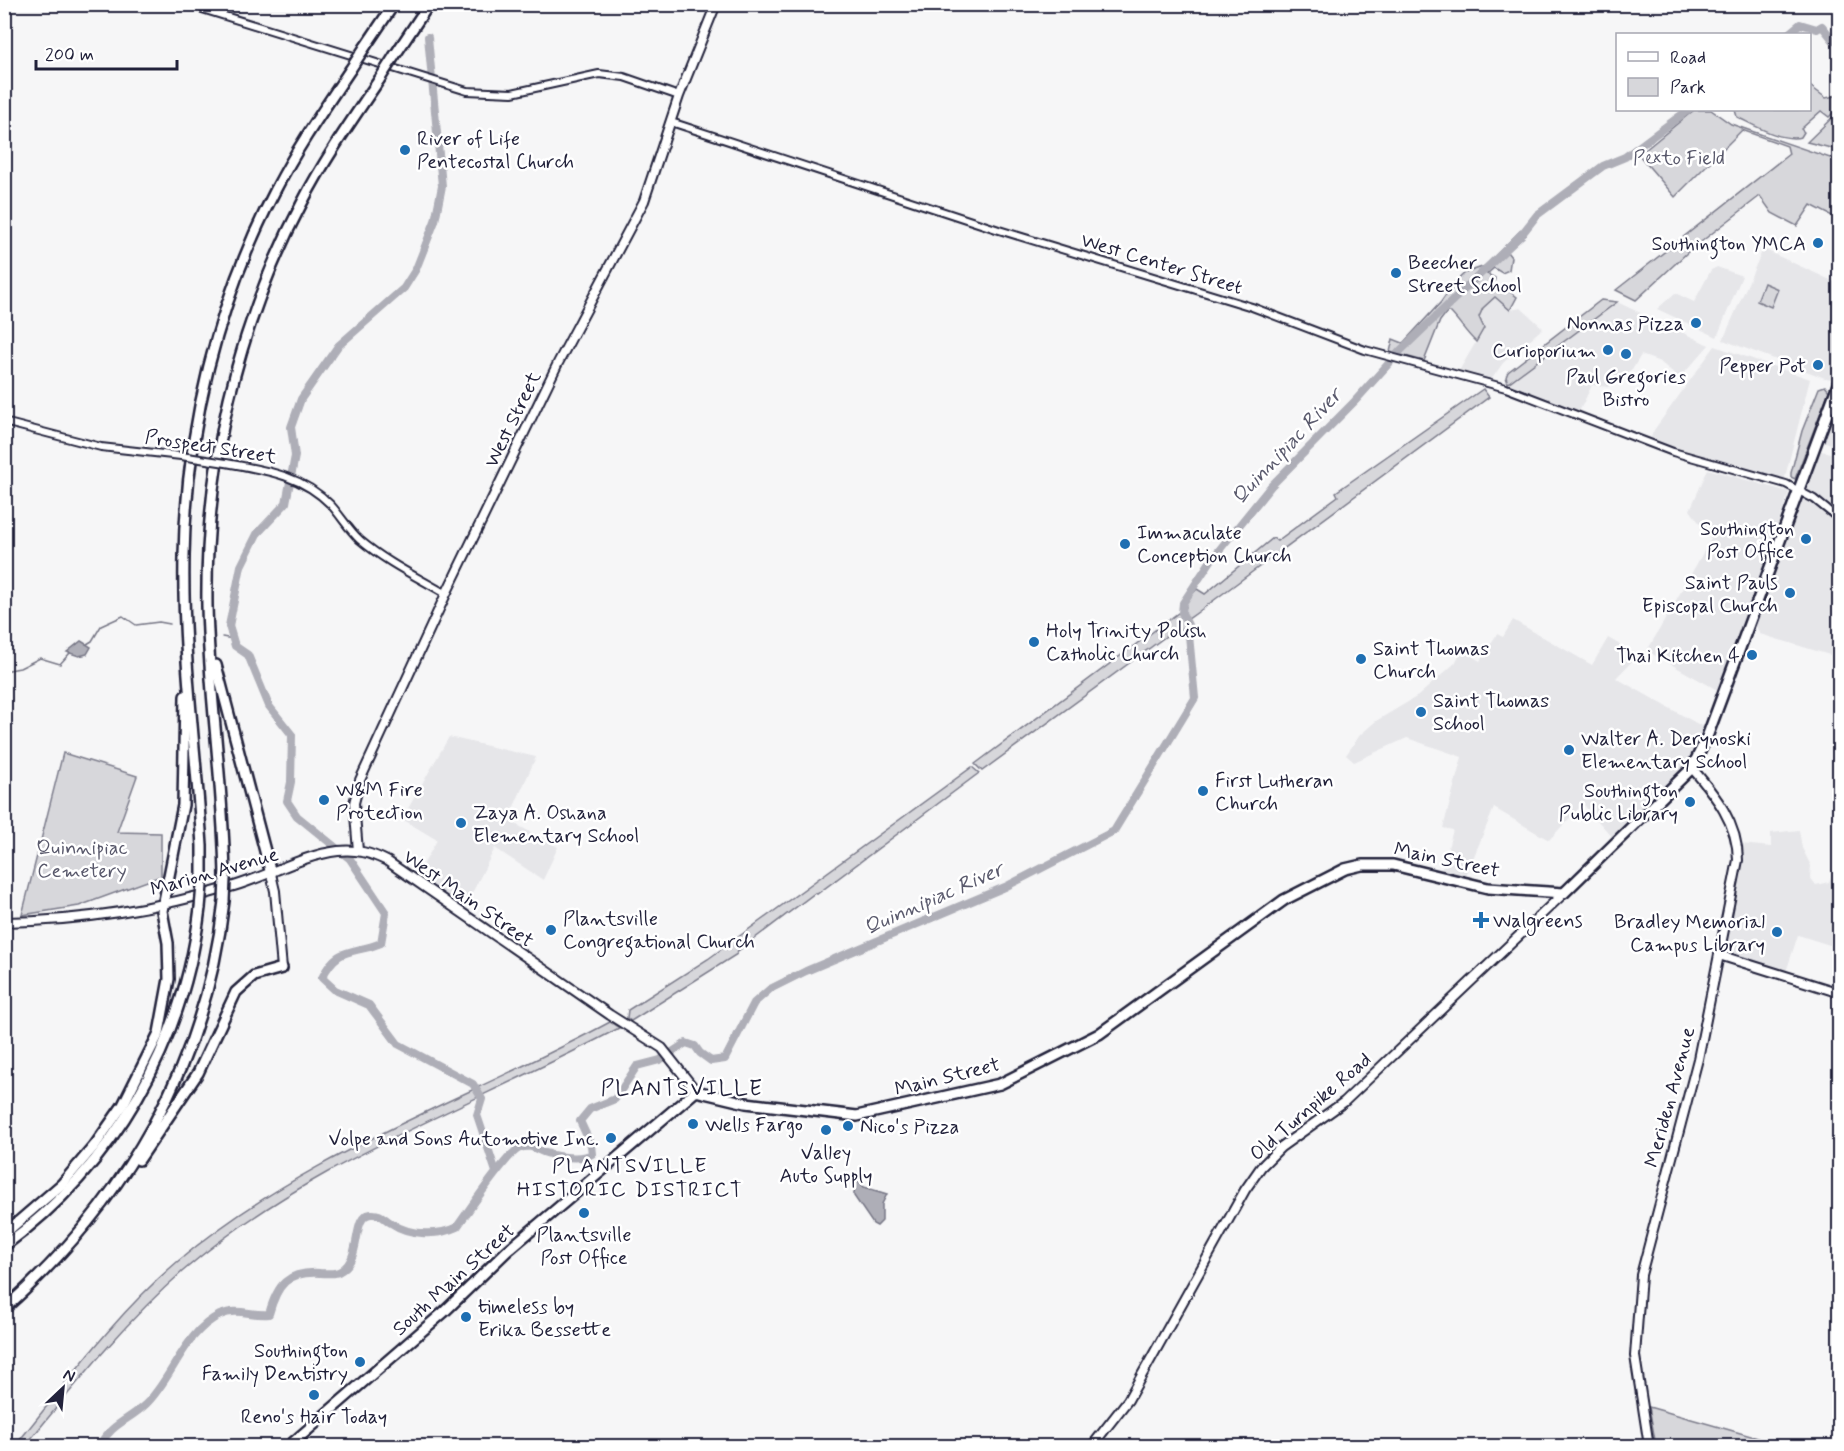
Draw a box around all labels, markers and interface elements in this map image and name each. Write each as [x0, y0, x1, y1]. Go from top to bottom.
scale bar [36, 33, 177, 71]
legend [1616, 33, 1811, 111]
text: 200 m [45, 43, 94, 67]
text: Road [1670, 46, 1706, 70]
text: Park [1670, 76, 1706, 100]
place label: River of Life Pentecostal Church [417, 126, 574, 176]
marker: River of Life Pentecostal Church [398, 143, 412, 157]
park label: Pexto Field [1633, 145, 1725, 172]
street label: West Center Street [1077, 227, 1246, 302]
place label: Southington YMCA [1652, 231, 1806, 260]
marker: Southington YMCA [1811, 236, 1825, 250]
place label: Beecher Street School [1408, 250, 1522, 300]
marker: Beecher Street School [1389, 266, 1403, 280]
place label: Nonnas Pizza [1567, 311, 1684, 338]
marker: Nonnas Pizza [1689, 316, 1703, 330]
place label: Curioporium [1492, 338, 1596, 365]
marker: Curioporium [1601, 343, 1615, 357]
marker: Paul Gregories Bistro [1619, 347, 1633, 361]
place label: Pepper Pot [1719, 353, 1806, 380]
marker: Pepper Pot [1811, 358, 1825, 372]
place label: Paul Gregories Bistro [1566, 364, 1686, 414]
street label: West Street [478, 367, 548, 472]
water label: Quinnipiac River [1226, 380, 1350, 511]
street label: Prospect Street [143, 424, 279, 471]
place label: Southington Post Office [1700, 516, 1794, 566]
place label: Immaculate Conception Church [1137, 520, 1292, 570]
marker: Southington Post Office [1799, 532, 1813, 546]
marker: Immaculate Conception Church [1118, 537, 1132, 551]
place label: Saint Pauls Episcopal Church [1642, 570, 1778, 620]
marker: Saint Pauls Episcopal Church [1783, 586, 1797, 600]
place label: Holy Trinity Polish Catholic Church [1046, 618, 1207, 668]
marker: Holy Trinity Polish Catholic Church [1027, 635, 1041, 649]
place label: Saint Thomas Church [1373, 636, 1489, 686]
place label: Thai Kitchen 4 [1616, 643, 1740, 670]
marker: Thai Kitchen 4 [1745, 648, 1759, 662]
marker: Saint Thomas Church [1354, 652, 1368, 666]
place label: Saint Thomas School [1433, 688, 1549, 738]
marker: Saint Thomas School [1414, 705, 1428, 719]
place label: Walter A. Derynoski Elementary School [1581, 726, 1751, 776]
marker: Walter A. Derynoski Elementary School [1562, 743, 1576, 757]
place label: First Lutheran Church [1215, 768, 1334, 818]
place label: W&M Fire Protection [336, 777, 423, 827]
place label: Southington Public Library [1559, 778, 1678, 828]
marker: First Lutheran Church [1196, 784, 1210, 798]
marker: W&M Fire Protection [317, 793, 331, 807]
marker: Southington Public Library [1683, 795, 1697, 809]
place label: Zaya A. Oshana Elementary School [473, 800, 639, 850]
marker: Zaya A. Oshana Elementary School [454, 816, 468, 830]
park label: Quinnipiac Cemetery [36, 835, 128, 885]
street label: Main Street [1391, 836, 1502, 885]
street label: Marion Avenue [147, 841, 282, 904]
street label: West Main Street [397, 844, 539, 954]
water label: Quinnipiac River [859, 854, 1010, 942]
place label: Plantsville Congregational Church [563, 906, 755, 958]
place label: Walgreens [1493, 908, 1583, 936]
place label: Bradley Memorial Campus Library [1614, 909, 1765, 959]
marker: Walgreens [1474, 913, 1488, 927]
marker: Plantsville Congregational Church [544, 923, 558, 937]
marker: Bradley Memorial Campus Library [1770, 925, 1784, 939]
street label: Meriden Avenue [1639, 1024, 1702, 1171]
street label: Old Turnpike Road [1244, 1047, 1378, 1168]
street label: Main Street [892, 1051, 1003, 1104]
district label: PLANTSVILLE [601, 1075, 763, 1103]
place label: Wells Fargo [705, 1112, 803, 1139]
place label: Nico's Pizza [860, 1114, 959, 1141]
marker: Wells Fargo [686, 1117, 700, 1131]
marker: Nico's Pizza [841, 1119, 855, 1133]
marker: Valley Auto Supply [819, 1123, 833, 1137]
place label: Volpe and Sons Automotive Inc. [328, 1126, 599, 1153]
marker: Volpe and Sons Automotive Inc. [604, 1131, 618, 1145]
place label: Valley Auto Supply [780, 1140, 872, 1190]
district label: PLANTSVILLE HISTORIC DISTRICT [517, 1152, 743, 1204]
marker: Plantsville Post Office [577, 1206, 591, 1220]
street label: South Main Street [387, 1218, 521, 1342]
place label: Plantsville Post Office [536, 1222, 632, 1272]
place label: timeless by Erika Bessette [478, 1294, 611, 1344]
marker: timeless by Erika Bessette [459, 1310, 473, 1324]
place label: Southington Family Dentistry [202, 1338, 348, 1388]
marker: Southington Family Dentistry [353, 1355, 367, 1369]
north arrow [33, 1358, 93, 1418]
text: N [60, 1364, 78, 1388]
marker: Reno's Hair Today [307, 1388, 321, 1402]
place label: Reno's Hair Today [241, 1404, 387, 1431]

